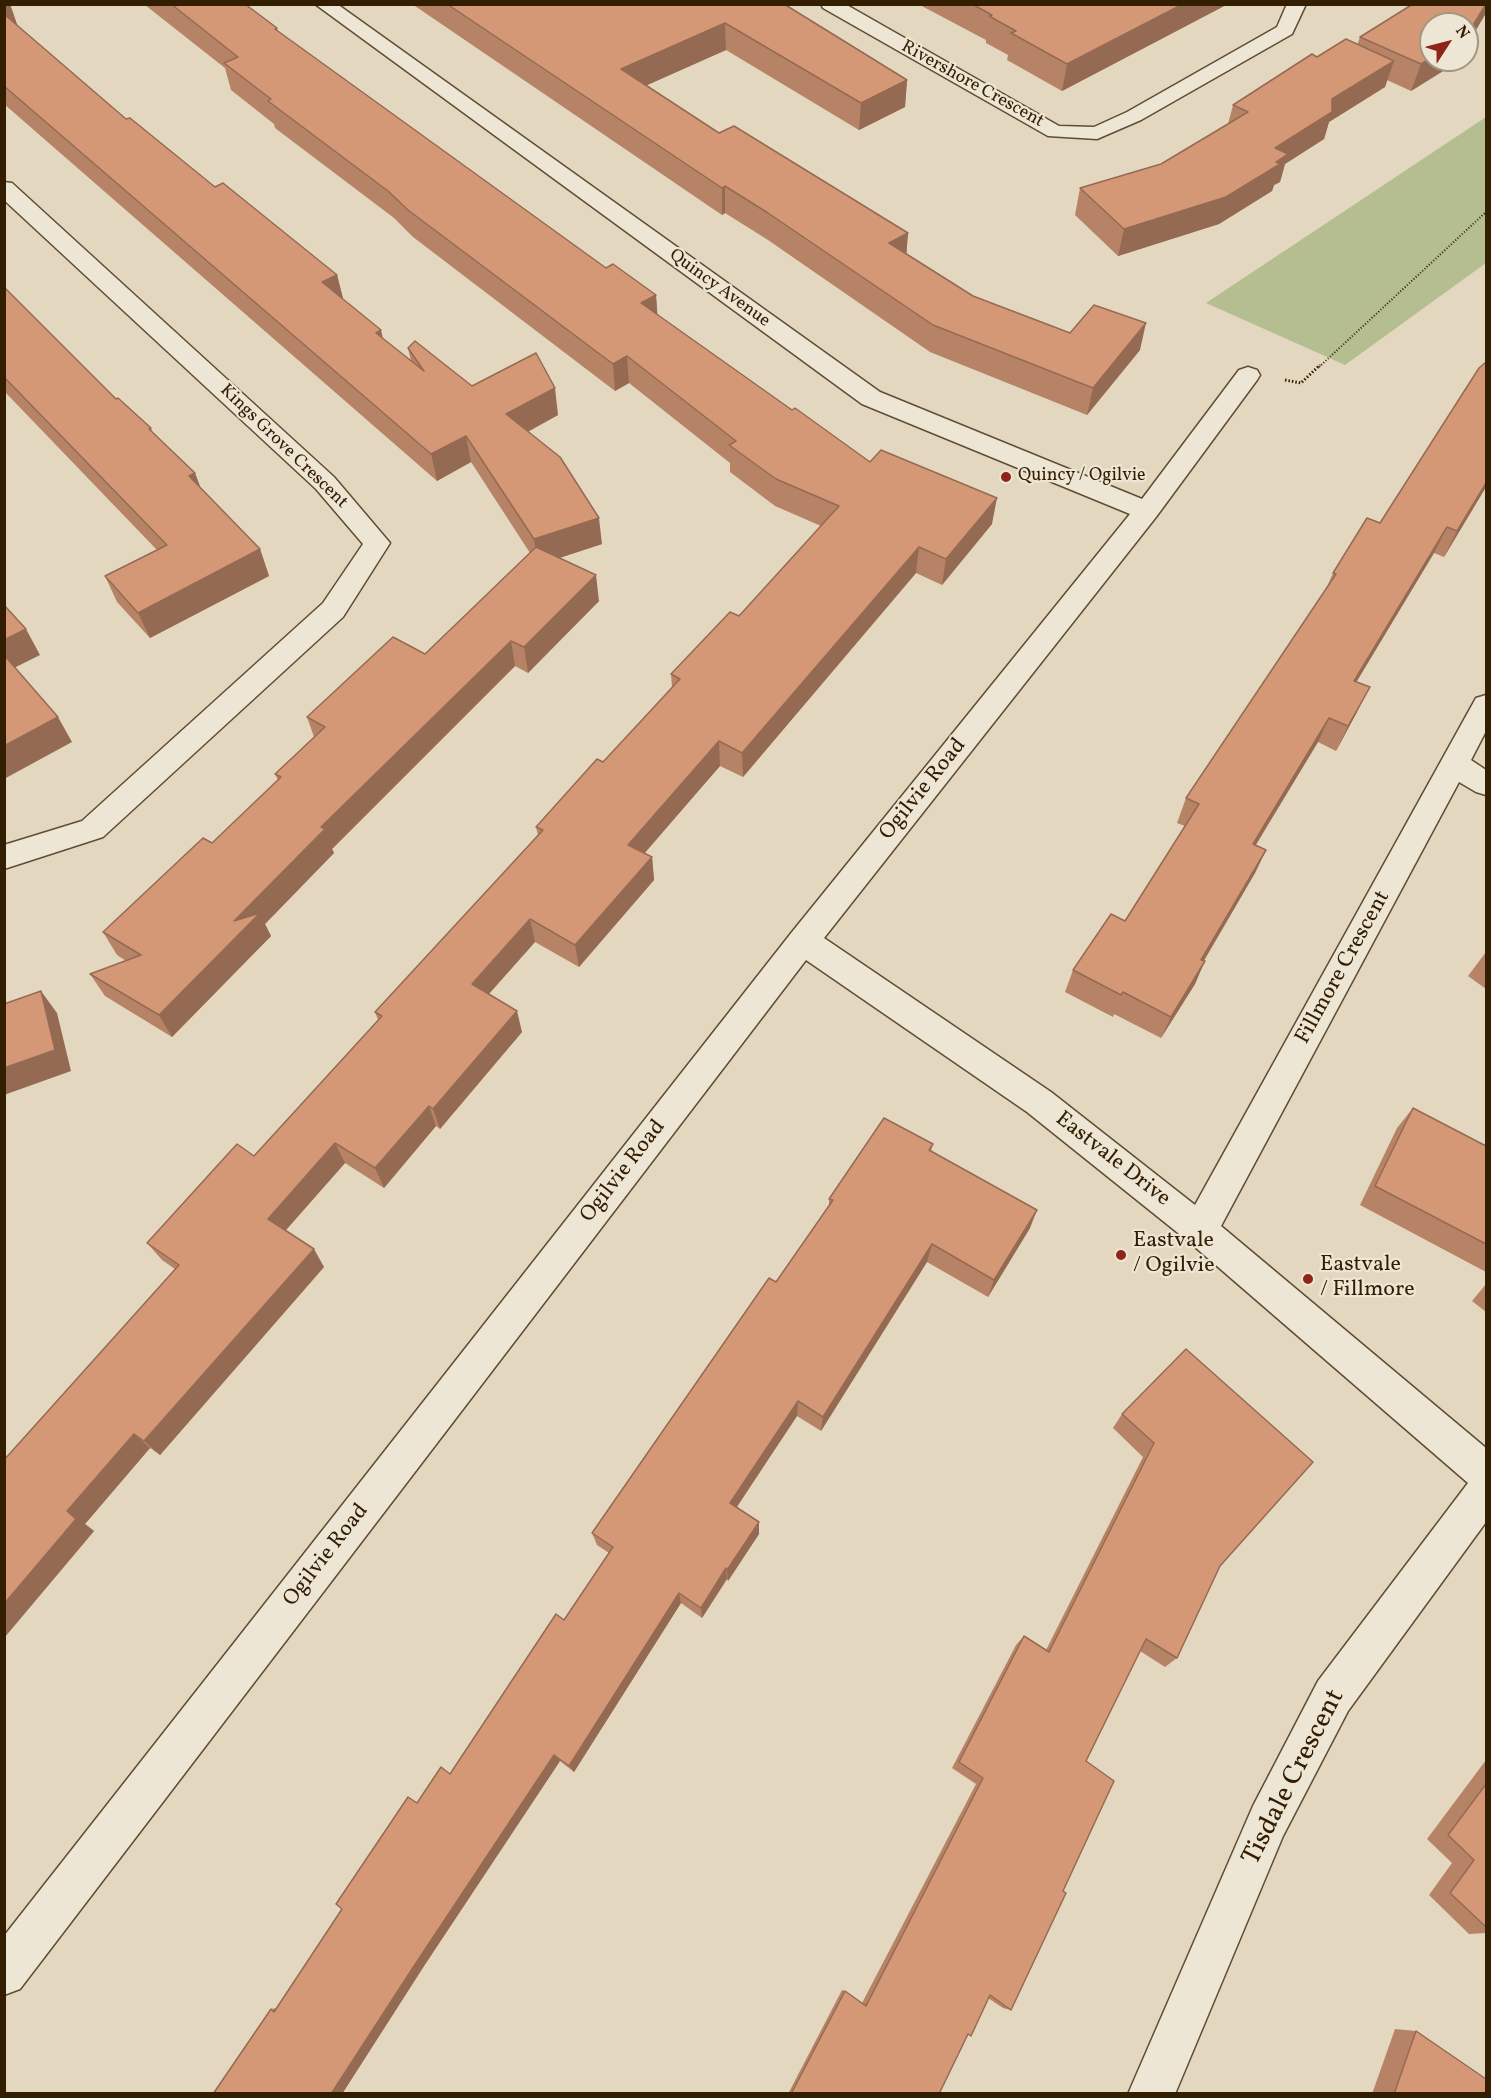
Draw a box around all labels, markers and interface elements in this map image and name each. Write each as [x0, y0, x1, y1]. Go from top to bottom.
north arrow [1419, 12, 1479, 72]
text: N [1450, 21, 1474, 44]
street label: Rivershore Crescent [897, 37, 1047, 133]
street label: Quincy Avenue [664, 245, 774, 333]
street label: Kings Grove Crescent [214, 380, 352, 514]
place label: Quincy / Ogilvie [1018, 466, 1146, 488]
marker: Quincy / Ogilvie [999, 470, 1013, 484]
street label: Ogilvie Road [875, 734, 973, 846]
street label: Fillmore Crescent [1291, 887, 1397, 1049]
street label: Eastvale Drive [1049, 1107, 1175, 1213]
street label: Ogilvie Road [576, 1115, 672, 1229]
place label: Eastvale / Ogilvie [1133, 1229, 1215, 1280]
marker: Eastvale / Ogilvie [1114, 1248, 1128, 1262]
place label: Eastvale / Fillmore [1320, 1253, 1415, 1304]
marker: Eastvale / Fillmore [1301, 1272, 1315, 1286]
street label: Ogilvie Road [279, 1499, 375, 1613]
street label: Tisdale Crescent [1237, 1685, 1353, 1871]

